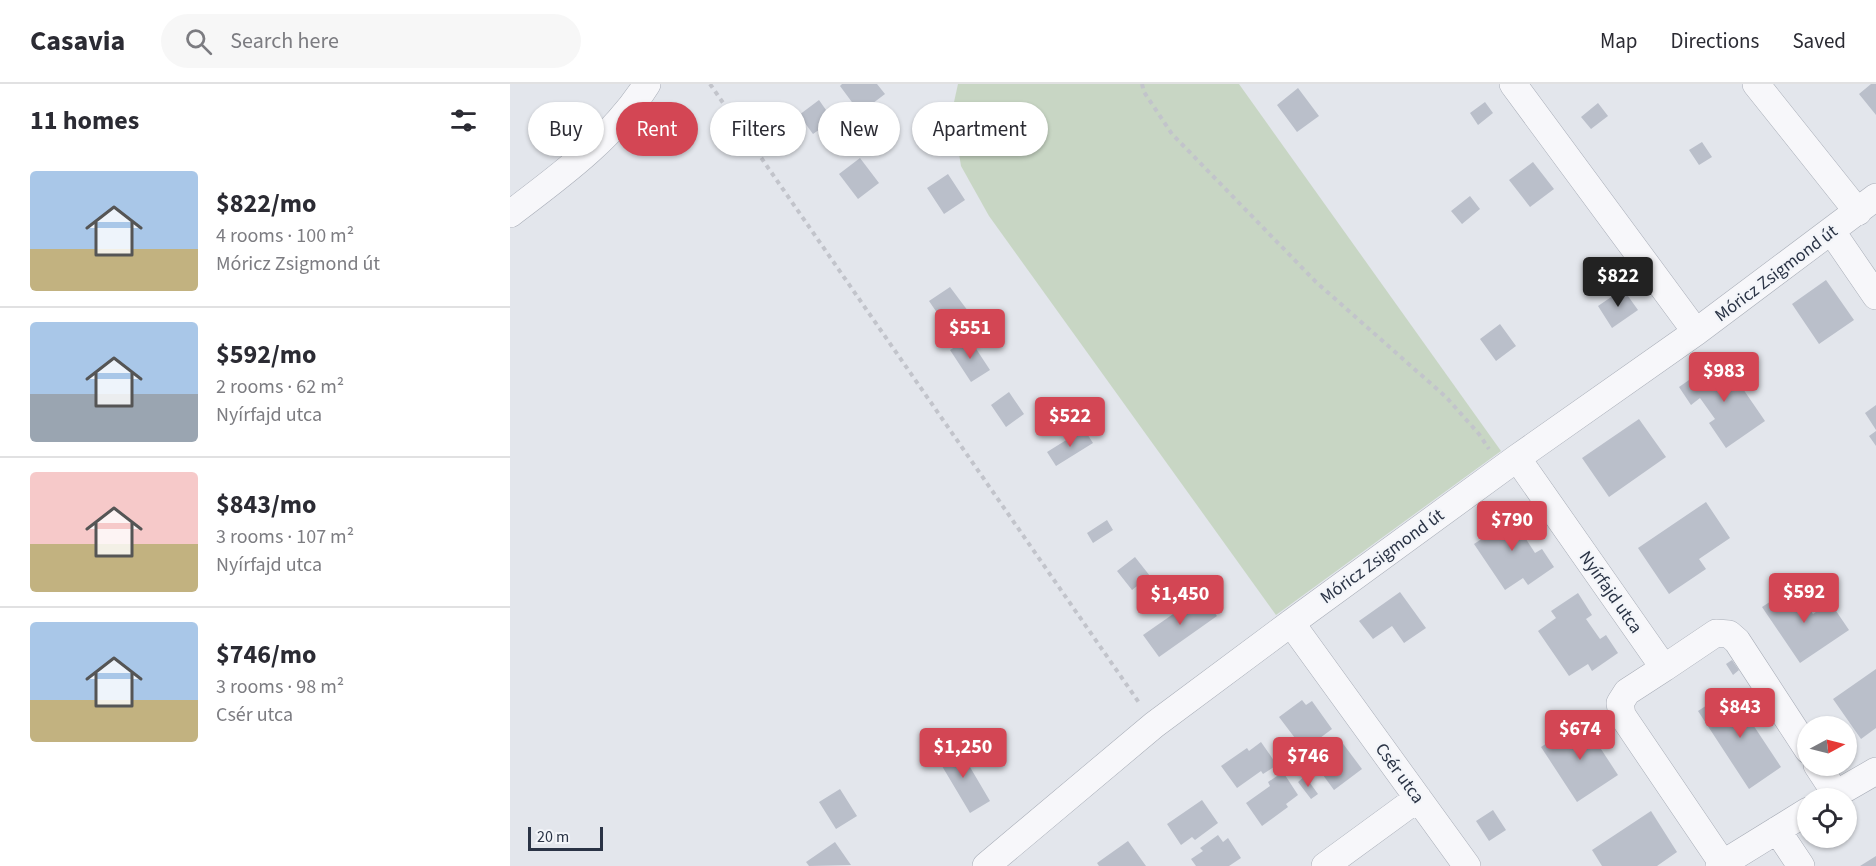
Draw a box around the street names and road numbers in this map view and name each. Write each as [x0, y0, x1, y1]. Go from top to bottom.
street label: Móricz Zsigmond út [1710, 219, 1843, 328]
street label: Móricz Zsigmond út [1315, 503, 1449, 610]
street label: Nyírfajd utca [1573, 546, 1648, 639]
street label: Csér utca [1369, 738, 1430, 809]

